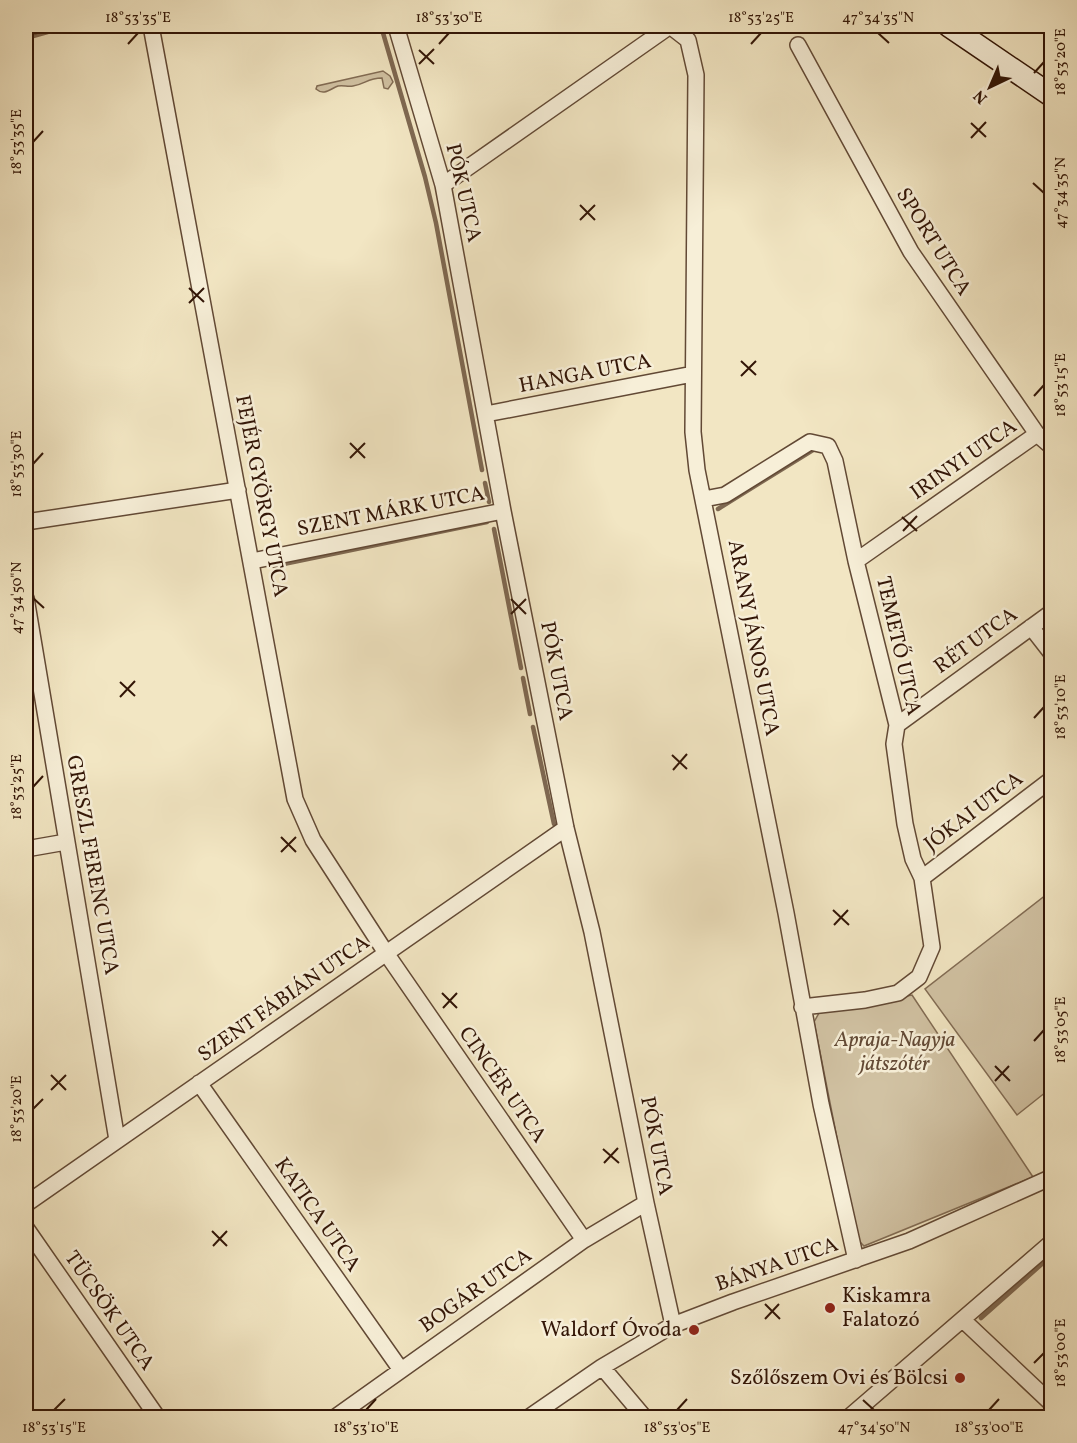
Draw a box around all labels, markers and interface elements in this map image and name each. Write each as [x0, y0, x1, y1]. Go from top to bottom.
text: 18°53'35"E [105, 8, 171, 29]
text: 18°53'30"E [415, 8, 483, 29]
text: 18°53'25"E [728, 8, 794, 29]
text: 47°34'35"N [842, 8, 914, 29]
text: 18°53'20"E [1051, 28, 1072, 96]
north arrow [960, 57, 1020, 117]
text: N [969, 84, 993, 108]
text: 18°53'35"E [7, 109, 28, 175]
street label: PÓK UTCA [438, 141, 488, 245]
text: 47°34'35"N [1051, 157, 1072, 229]
street label: SPORT UTCA [888, 182, 978, 302]
street label: HANGA UTCA [516, 347, 654, 401]
text: 18°53'15"E [1051, 353, 1072, 417]
street label: FEJÉR GYÖRGY UTCA [227, 393, 295, 600]
street label: IRINYI UTCA [905, 412, 1023, 507]
text: 18°53'30"E [7, 430, 28, 498]
street label: SZENT MÁRK UTCA [295, 480, 487, 544]
street label: ARANY JÁNOS UTCA [720, 538, 786, 739]
text: 47°34'50"N [7, 562, 28, 634]
street label: TEMETŐ UTCA [868, 574, 928, 719]
street label: RÉT UTCA [928, 601, 1024, 681]
street label: PÓK UTCA [532, 619, 580, 723]
text: 18°53'10"E [1051, 674, 1072, 740]
street label: GRESZL FERENC UTCA [58, 753, 126, 977]
text: 18°53'25"E [7, 754, 28, 820]
street label: JÓKAI UTCA [918, 765, 1030, 859]
street label: SZENT FÁBIÁN UTCA [192, 929, 376, 1069]
text: 18°53'05"E [1051, 997, 1072, 1063]
street label: CINCÉR UTCA [451, 1021, 553, 1149]
park label: Apraja-Nagyja játszótér [834, 1026, 956, 1079]
text: 18°53'20"E [7, 1075, 28, 1143]
street label: PÓK UTCA [632, 1094, 680, 1198]
street label: KATICA UTCA [267, 1152, 367, 1278]
street label: BÁNYA UTCA [712, 1230, 842, 1300]
street label: BOGÁR UTCA [414, 1241, 538, 1340]
street label: TÜCSÖK UTCA [57, 1245, 161, 1377]
place label: Kiskamra Falatozó [842, 1282, 931, 1335]
marker: Kiskamra Falatozó [823, 1301, 837, 1315]
place label: Waldorf Óvoda [541, 1316, 682, 1345]
text: 18°53'00"E [1051, 1319, 1072, 1387]
marker: Waldorf Óvoda [687, 1323, 701, 1337]
place label: Szőlőszem Ovi és Bölcsi [730, 1364, 948, 1393]
marker: Szőlőszem Ovi és Bölcsi [953, 1371, 967, 1385]
text: 18°53'15"E [22, 1418, 86, 1439]
text: 18°53'10"E [333, 1418, 399, 1439]
text: 18°53'05"E [644, 1418, 710, 1439]
text: 47°34'50"N [838, 1418, 910, 1439]
text: 18°53'00"E [955, 1418, 1023, 1439]

